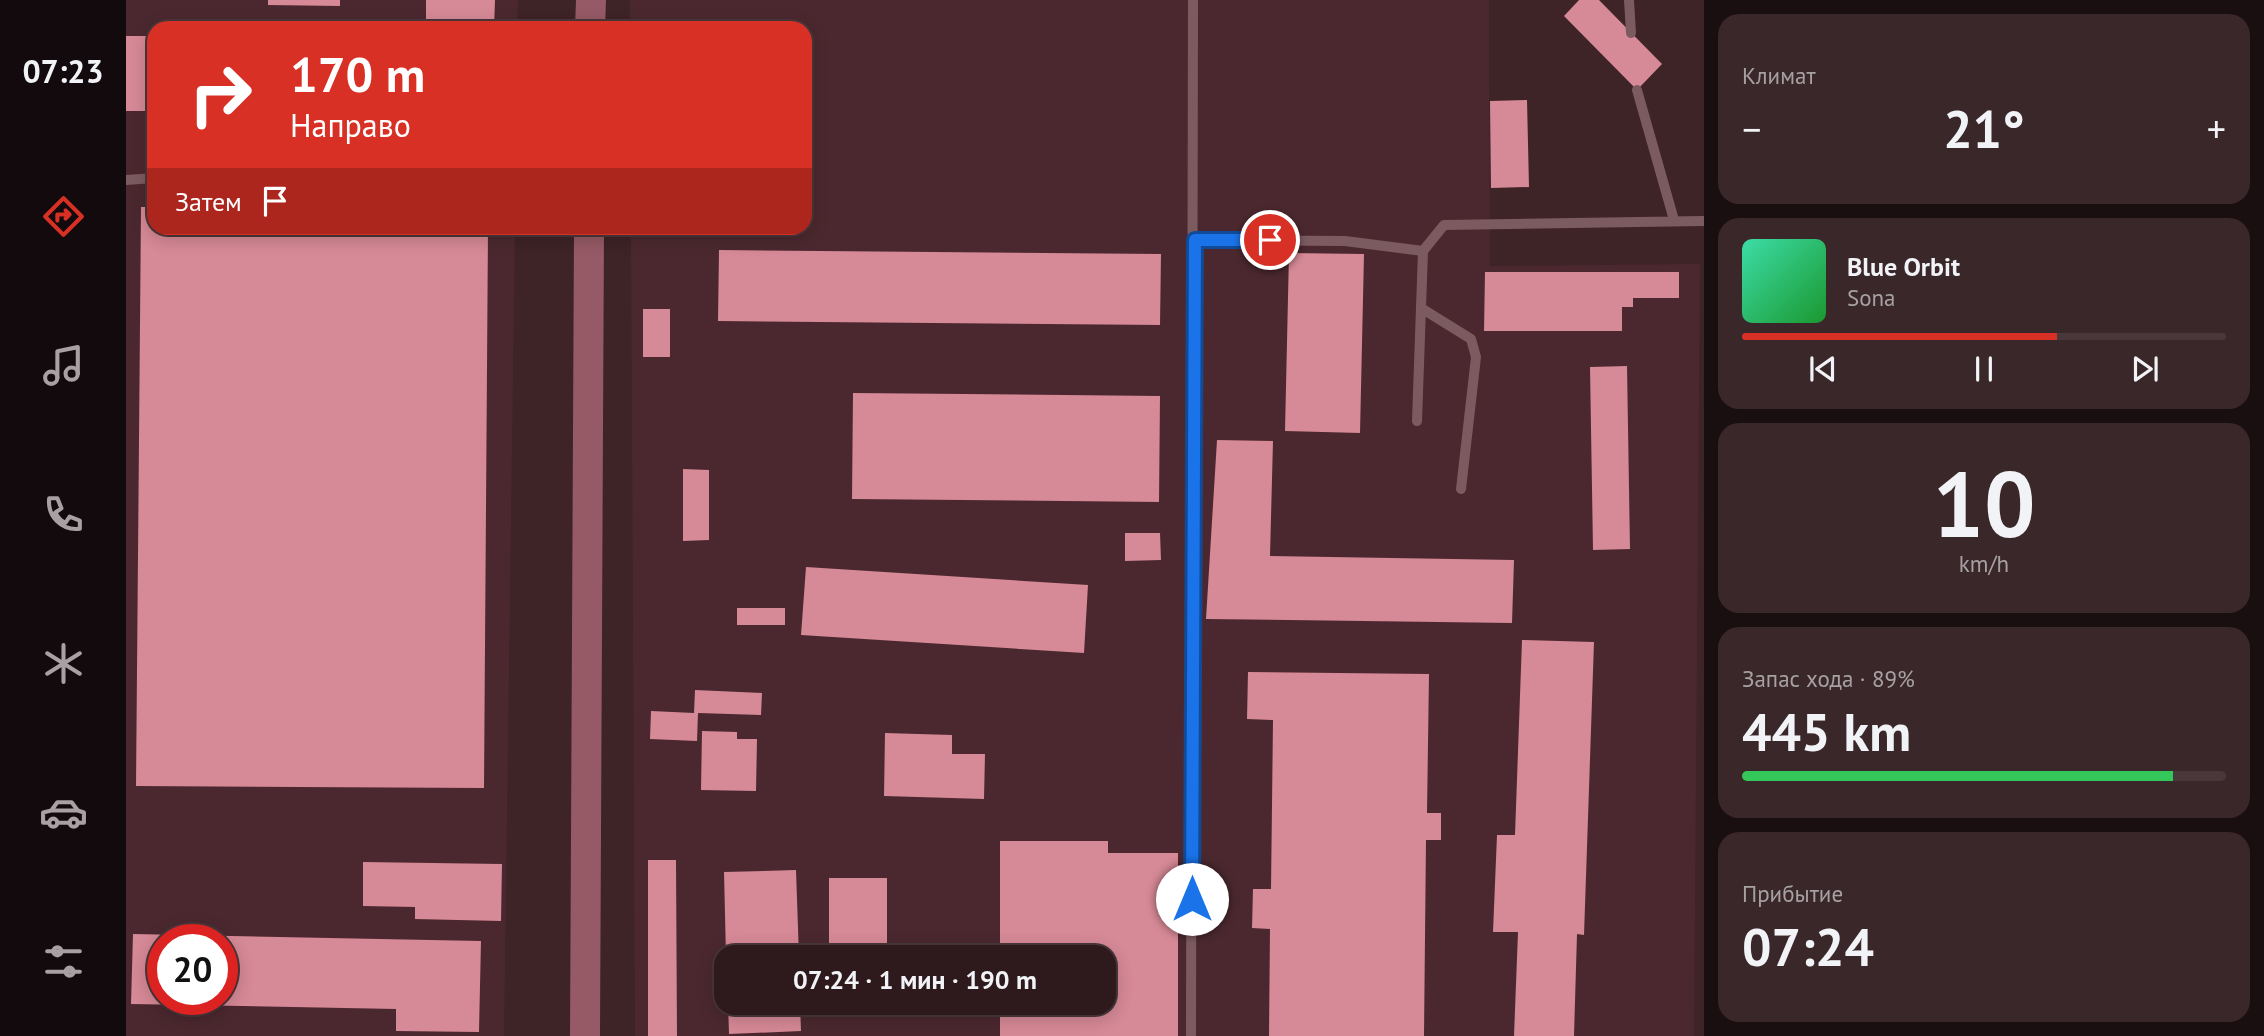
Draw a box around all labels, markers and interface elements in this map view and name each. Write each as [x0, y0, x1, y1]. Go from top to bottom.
text: 170 m [290, 42, 425, 106]
icon: right [175, 49, 266, 140]
text: 07:23 [22, 50, 104, 92]
text: Климат [1742, 61, 1816, 90]
text: 21° [1943, 95, 2025, 162]
text: Направо [290, 104, 411, 146]
text: − [1742, 104, 1761, 153]
text: + [2207, 104, 2226, 153]
icon: arrive [256, 182, 294, 220]
text: Затем [175, 185, 242, 218]
icon: directions [39, 192, 88, 241]
pin [1240, 210, 1300, 270]
icon: arrive [1251, 221, 1289, 259]
text: Blue Orbit [1847, 250, 1960, 283]
text: Sona [1847, 283, 1896, 312]
icon: music [39, 341, 88, 390]
icon: previous [1804, 350, 1842, 388]
icon: pause [1965, 350, 2003, 388]
icon: next [2126, 350, 2164, 388]
text: 10 [1932, 444, 2036, 562]
icon: phone [39, 490, 88, 539]
text: km/h [1959, 549, 2009, 578]
icon: climate [39, 639, 88, 688]
text: Запас хода · 89% [1742, 664, 1915, 693]
text: 445 km [1742, 698, 1911, 765]
icon: car [39, 788, 88, 837]
position arrow [1155, 862, 1229, 936]
text: Прибытие [1742, 879, 1843, 908]
text: 07:24 [1742, 913, 1874, 980]
speed limit sign: 20 [147, 924, 238, 1015]
icon: filters [39, 937, 88, 986]
text: 07:24 · 1 мин · 190 m [793, 963, 1037, 996]

